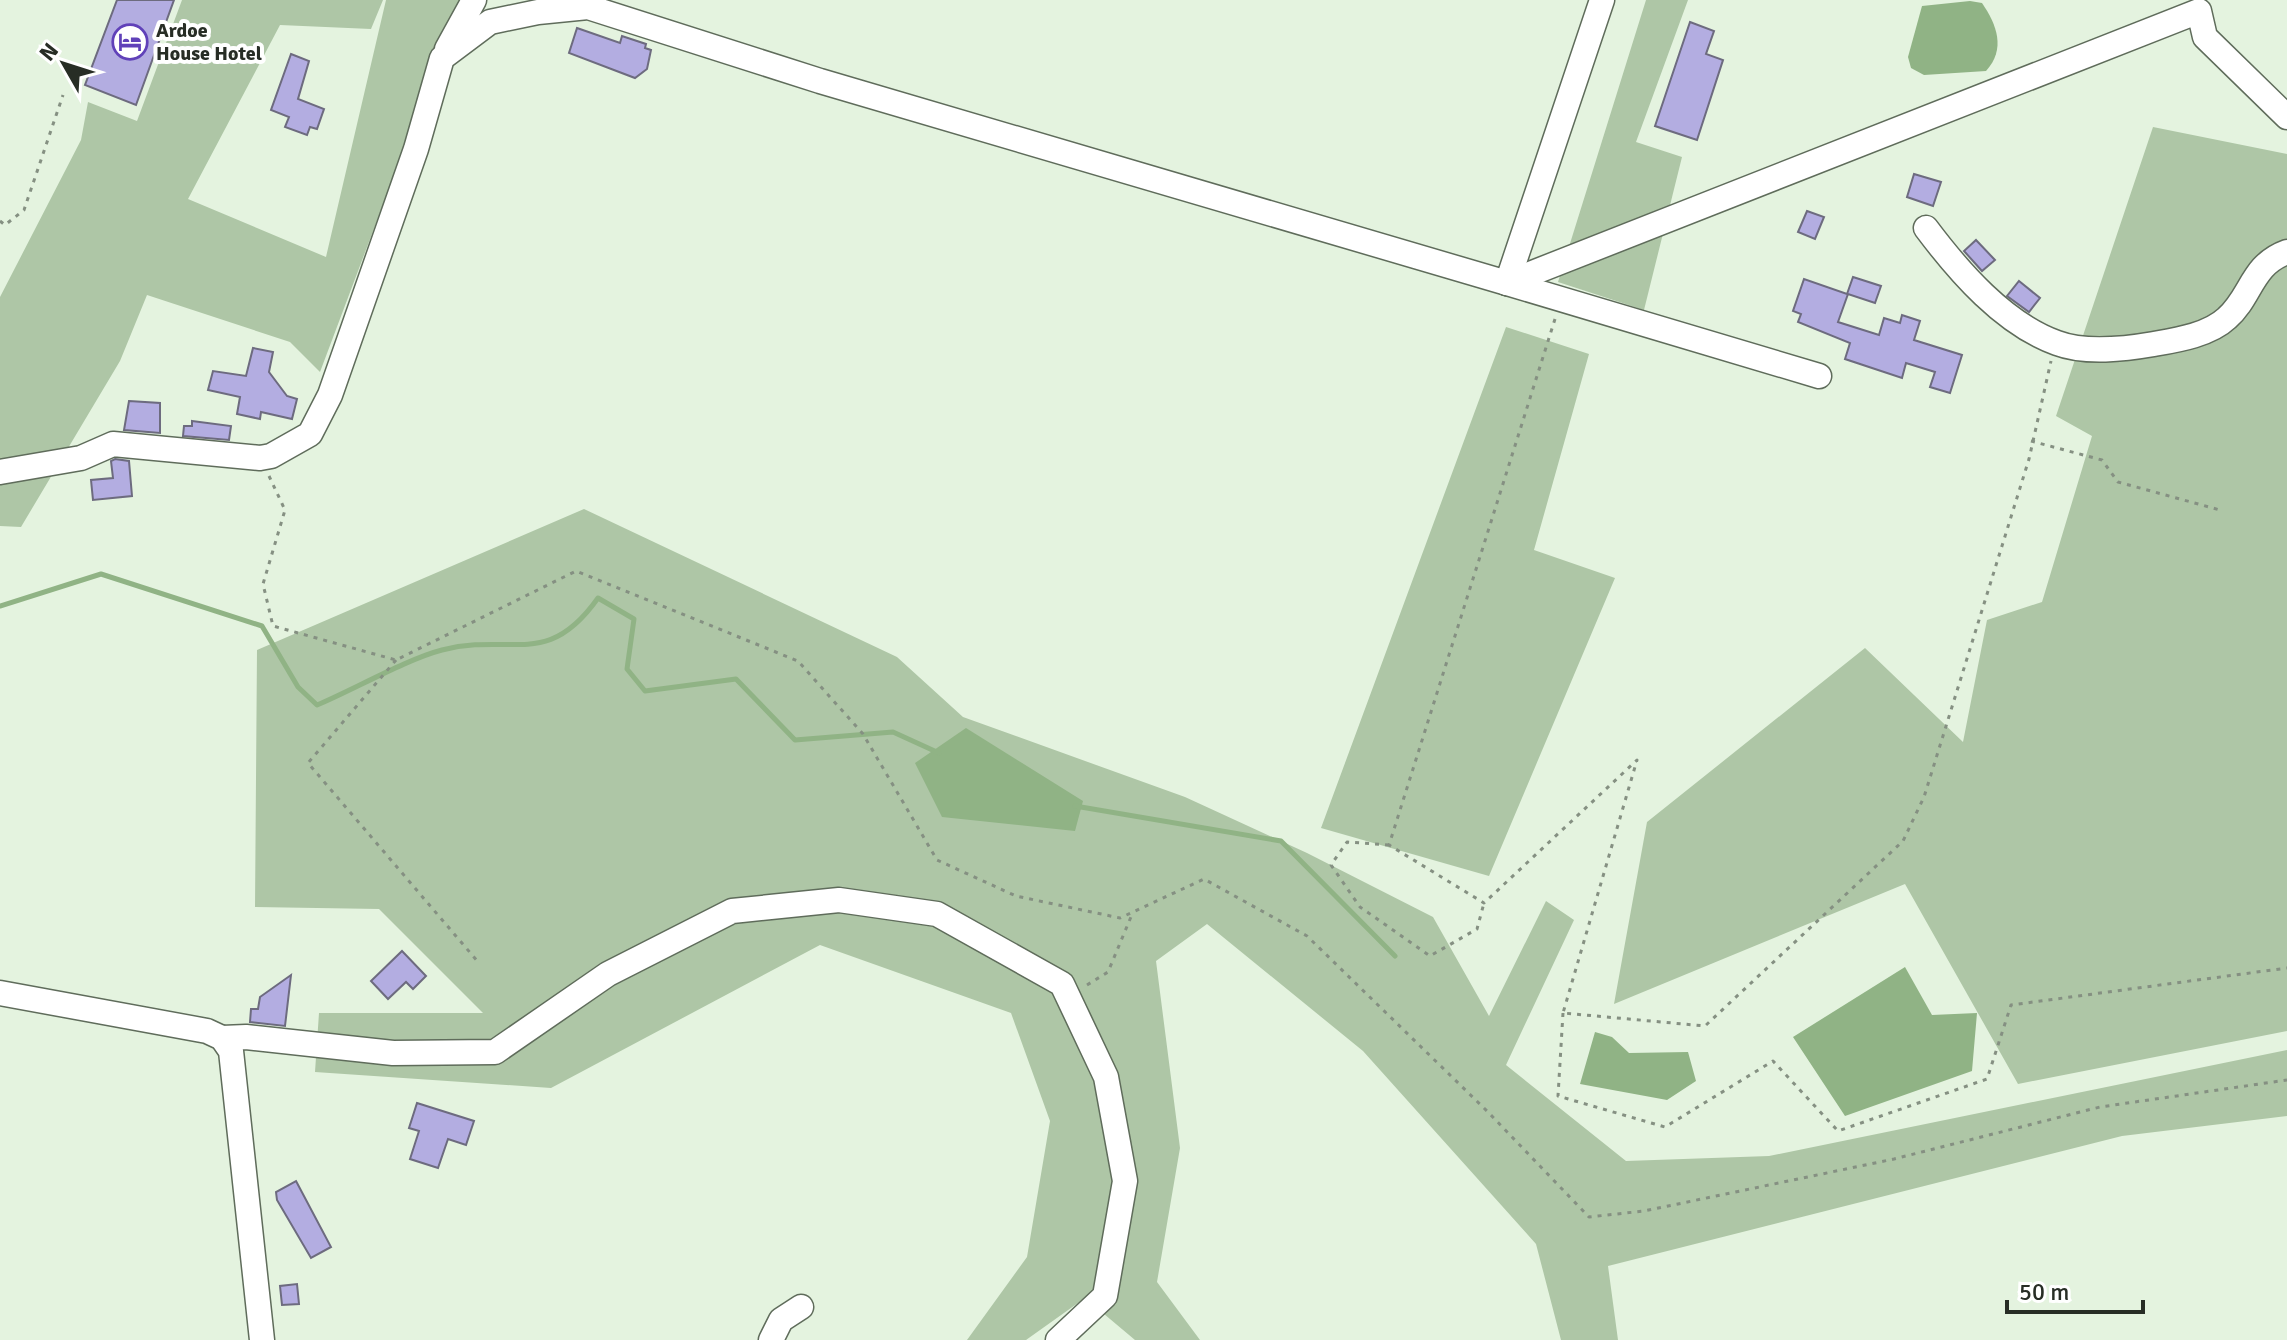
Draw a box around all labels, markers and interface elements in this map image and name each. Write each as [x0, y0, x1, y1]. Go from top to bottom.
place label: Ardoe House Hotel [156, 18, 262, 66]
hotel icon: Ardoe House Hotel [111, 23, 149, 61]
north arrow [24, 24, 104, 104]
text: N [34, 37, 64, 66]
scale bar [2007, 1264, 2143, 1314]
text: 50 m [2019, 1277, 2069, 1307]

